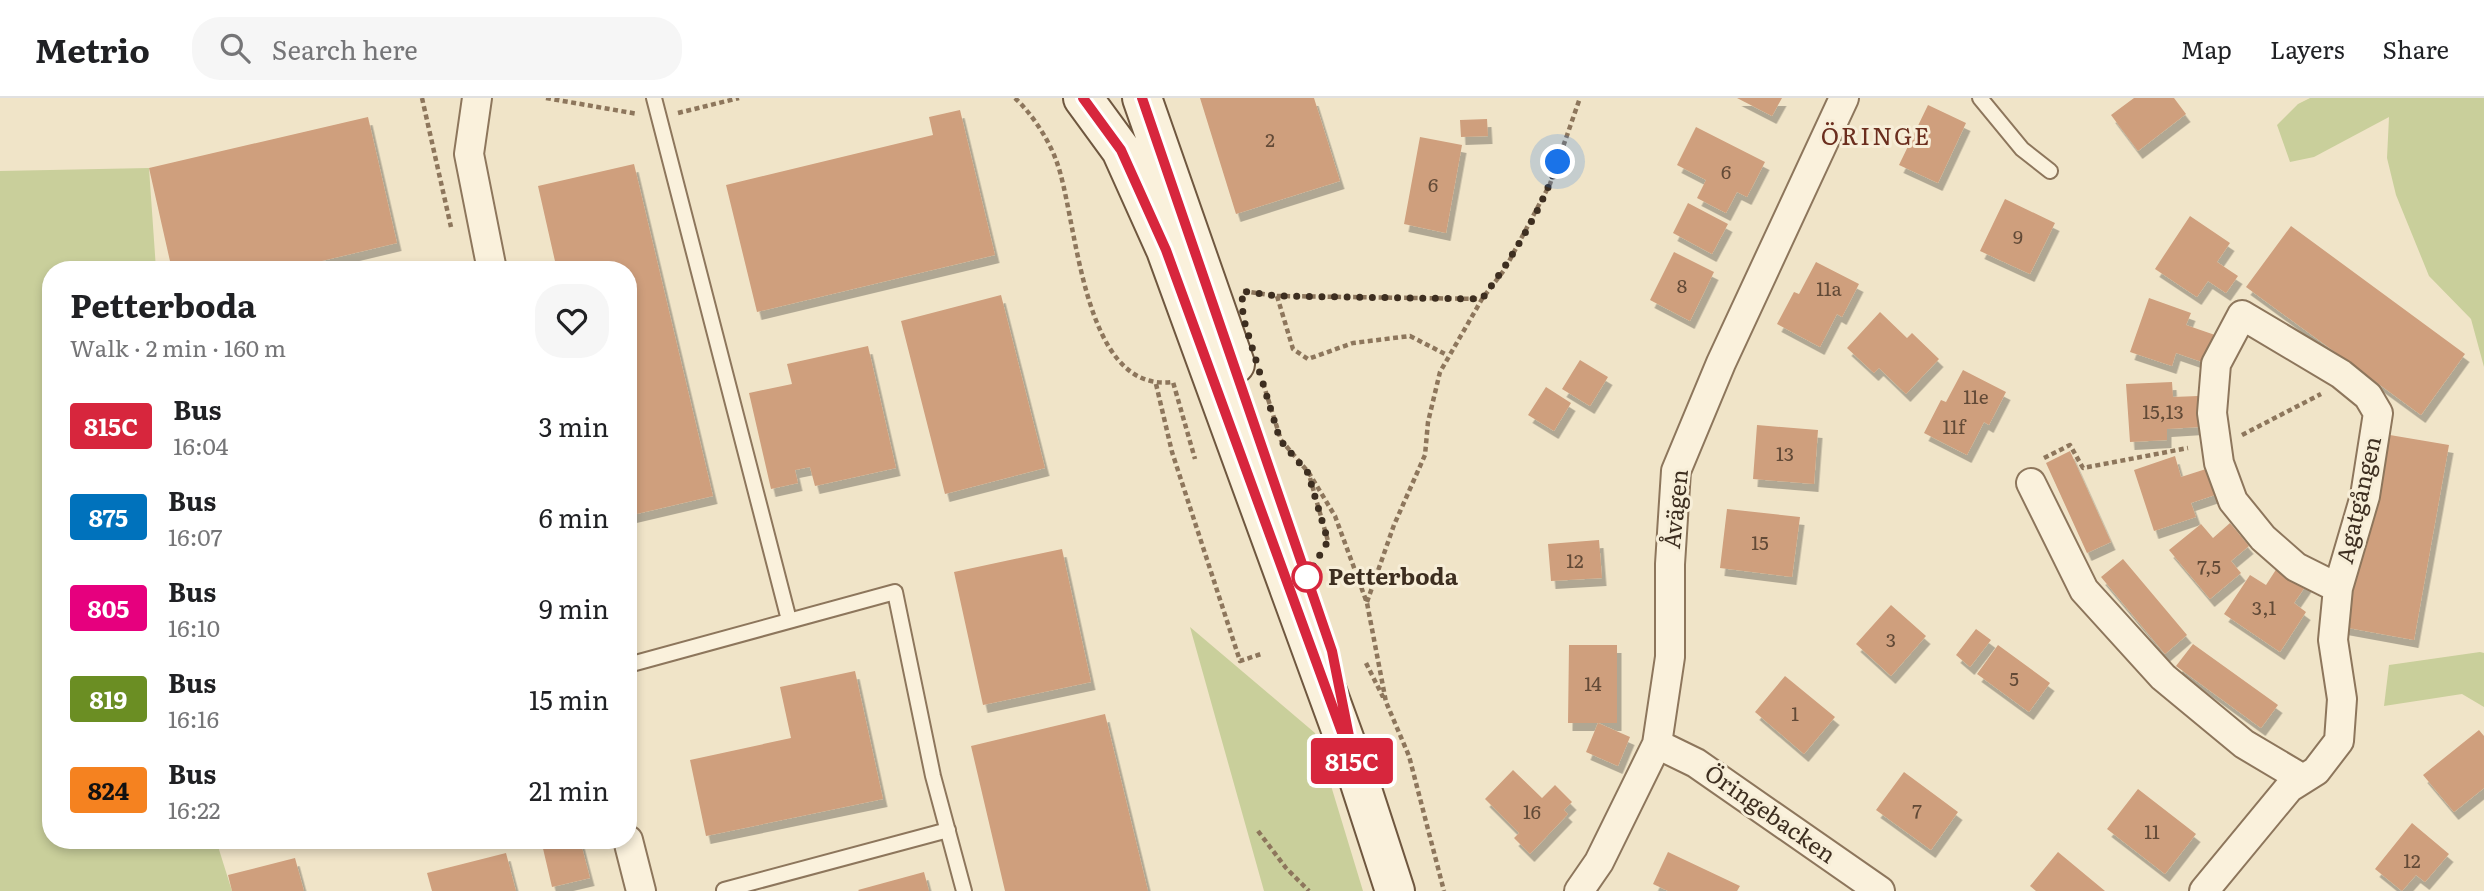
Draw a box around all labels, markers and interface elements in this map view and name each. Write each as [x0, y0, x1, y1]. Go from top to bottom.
search box [192, 17, 682, 80]
text: Metrio [35, 24, 150, 73]
icon: search [216, 29, 254, 67]
text: Search here [272, 29, 418, 68]
text: Map [2181, 31, 2232, 66]
text: Layers [2270, 31, 2344, 66]
text: Share [2382, 31, 2449, 66]
district label: ÖRINGE [1821, 117, 1931, 152]
house number: 2 [1265, 125, 1275, 153]
your location [1540, 144, 1575, 179]
house number: 6 [1721, 157, 1731, 185]
house number: 6 [1428, 170, 1438, 198]
house number: 9 [2013, 222, 2023, 250]
house number: 8 [1677, 271, 1687, 299]
house number: 11a [1816, 274, 1843, 302]
text: Petterboda [70, 279, 256, 328]
button: heart [535, 284, 609, 358]
text: Walk · 2 min · 160 m [70, 330, 286, 364]
house number: 11e [1963, 382, 1989, 410]
text: Bus [173, 389, 221, 428]
house number: 15,13 [2142, 397, 2184, 425]
text: 3 min [539, 406, 609, 445]
text: 815C [84, 408, 138, 443]
house number: 11f [1943, 412, 1967, 440]
text: 16:04 [173, 428, 229, 462]
street label: Agatgången [2326, 432, 2388, 567]
house number: 13 [1776, 439, 1794, 467]
street label: Åvägen [1653, 467, 1695, 550]
text: Bus [168, 480, 216, 519]
text: 6 min [539, 497, 609, 536]
text: 875 [89, 499, 128, 534]
text: 16:07 [168, 519, 222, 553]
house number: 15 [1751, 528, 1769, 556]
house number: 12 [1566, 546, 1584, 574]
house number: 7,5 [2197, 552, 2221, 580]
place label: Petterboda [1328, 558, 1459, 592]
marker: Petterboda [1292, 562, 1322, 592]
text: Bus [168, 571, 216, 610]
text: 9 min [539, 588, 609, 627]
text: 805 [88, 590, 129, 625]
house number: 3,1 [2252, 593, 2276, 621]
text: 16:10 [168, 610, 220, 644]
house number: 3 [1886, 625, 1896, 653]
text: Bus [168, 662, 216, 701]
house number: 5 [2009, 664, 2019, 692]
house number: 14 [1584, 669, 1602, 697]
text: 15 min [529, 679, 609, 718]
text: 819 [90, 681, 127, 716]
house number: 1 [1791, 699, 1799, 727]
text: 16:16 [168, 701, 219, 735]
line badge: 815C [1303, 738, 1401, 784]
text: 815C [1325, 743, 1379, 778]
text: Bus [168, 753, 216, 792]
street label: Öringebacken [1699, 755, 1844, 870]
text: 21 min [529, 770, 609, 809]
text: 824 [88, 772, 129, 807]
text: 16:22 [168, 792, 220, 826]
house number: 7 [1912, 796, 1922, 824]
house number: 16 [1523, 797, 1541, 825]
house number: 11 [2144, 817, 2160, 845]
house number: 12 [2403, 846, 2421, 874]

